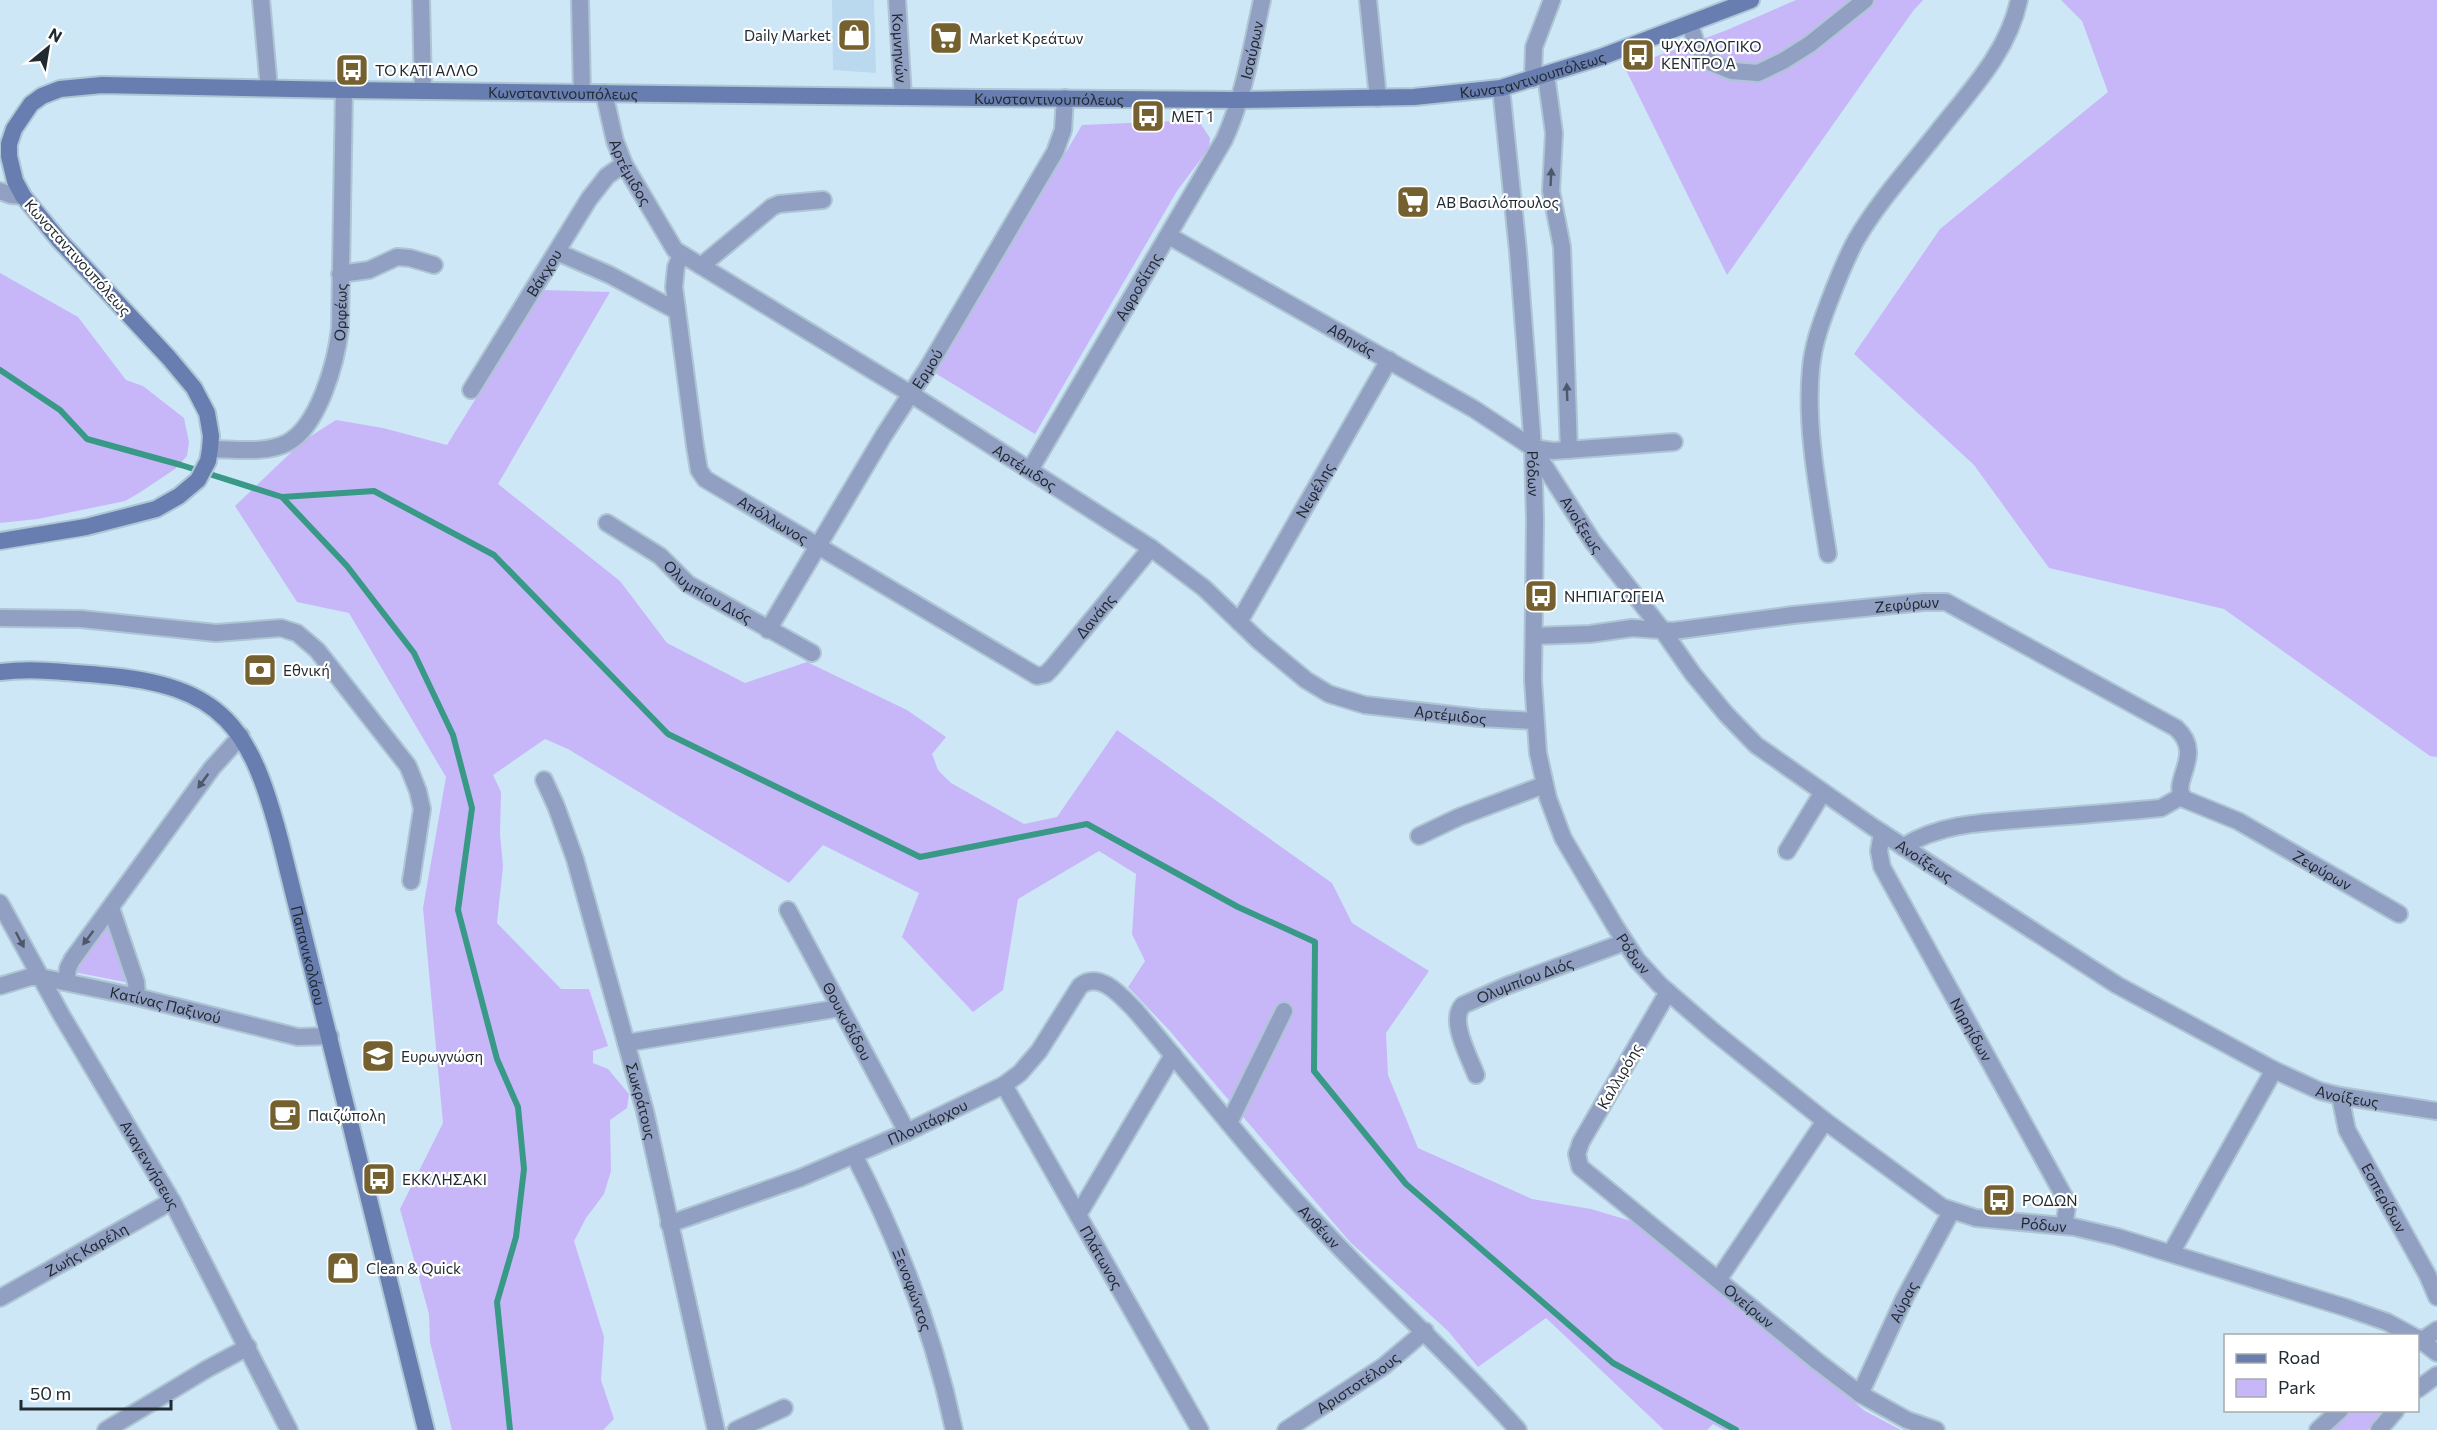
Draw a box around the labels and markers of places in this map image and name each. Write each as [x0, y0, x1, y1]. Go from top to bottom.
shop icon: Daily Market [836, 17, 872, 53]
supermarket icon: Market Κρεάτων [928, 20, 964, 56]
place label: Daily Market [744, 26, 831, 44]
place label: Market Κρεάτων [969, 29, 1084, 47]
bus stop icon: ΨΥΧΟΛΟΓΙΚΟ ΚΕΝΤΡΟ A [1620, 37, 1656, 73]
place label: ΨΥΧΟΛΟΓΙΚΟ ΚΕΝΤΡΟ A [1661, 37, 1762, 72]
bus stop icon: ΤΟ ΚΑΤΙ ΑΛΛΟ [334, 52, 370, 88]
place label: ΤΟ ΚΑΤΙ ΑΛΛΟ [375, 61, 478, 79]
bus stop icon: ΜΕΤ 1 [1130, 98, 1166, 134]
place label: ΜΕΤ 1 [1171, 107, 1213, 125]
supermarket icon: ΑΒ Βασιλόπουλος [1395, 184, 1431, 220]
place label: ΑΒ Βασιλόπουλος [1436, 193, 1559, 211]
bus stop icon: ΝΗΠΙΑΓΩΓΕΙΑ [1523, 578, 1559, 614]
place label: ΝΗΠΙΑΓΩΓΕΙΑ [1564, 587, 1665, 605]
bank icon: Εθνική [242, 652, 278, 688]
place label: Εθνική [283, 661, 330, 679]
school or university icon: Ευρωγνώση [360, 1038, 396, 1074]
place label: Ευρωγνώση [401, 1047, 483, 1065]
cafe icon: Παιζώπολη [267, 1097, 303, 1133]
place label: Παιζώπολη [308, 1106, 386, 1124]
bus stop icon: ΕΚΚΛΗΣΑΚΙ [361, 1161, 397, 1197]
place label: ΕΚΚΛΗΣΑΚΙ [402, 1170, 487, 1188]
bus stop icon: ΡΟΔΩΝ [1981, 1182, 2017, 1218]
place label: ΡΟΔΩΝ [2022, 1191, 2077, 1209]
shop icon: Clean & Quick [325, 1250, 361, 1286]
place label: Clean & Quick [366, 1259, 461, 1277]

